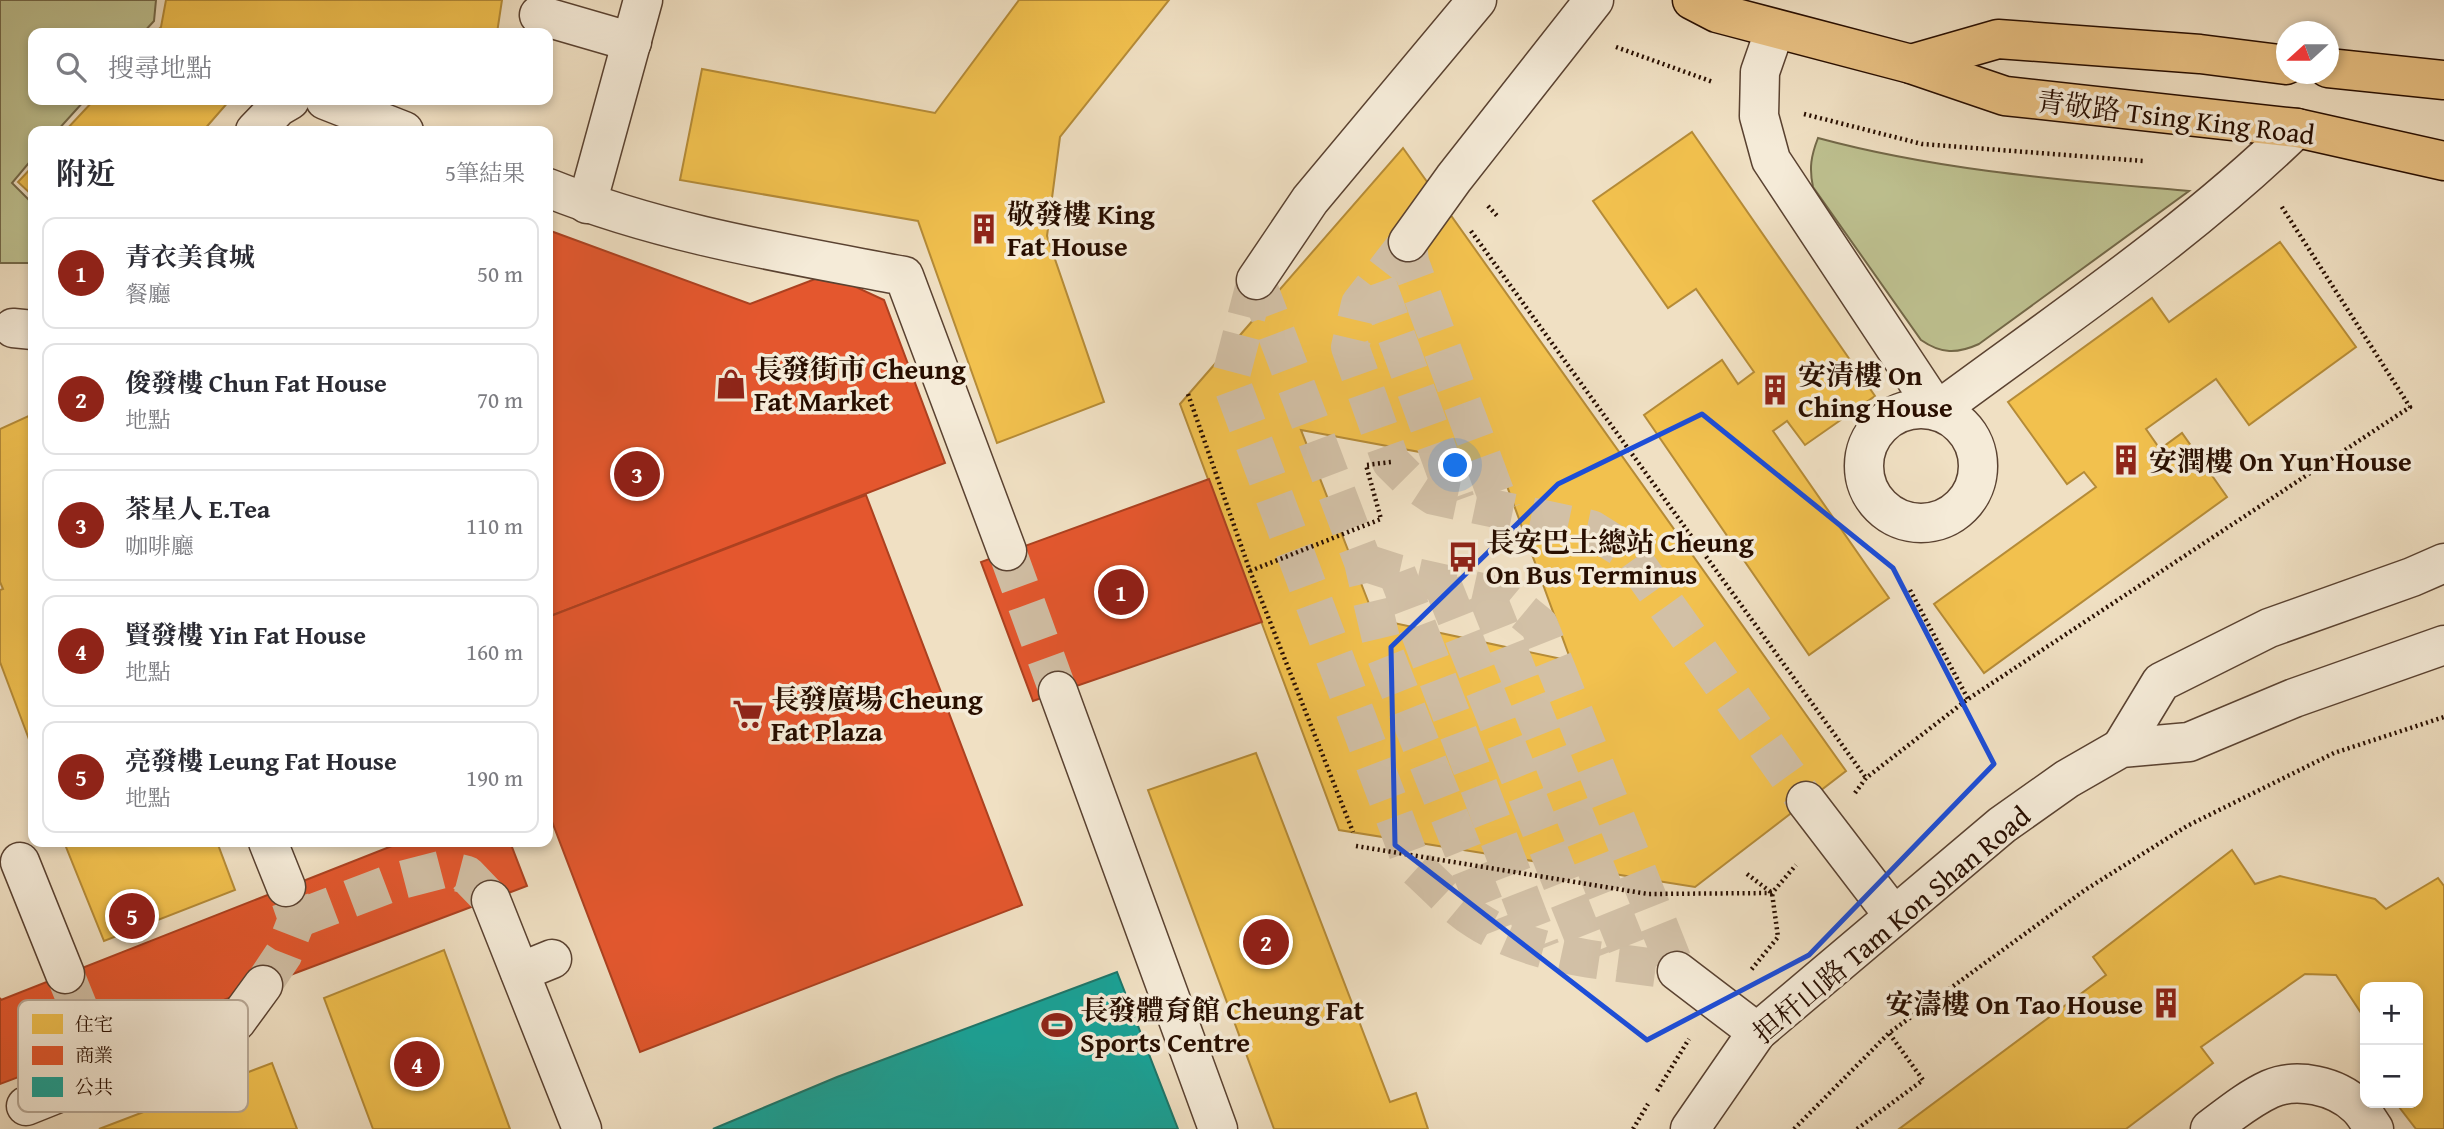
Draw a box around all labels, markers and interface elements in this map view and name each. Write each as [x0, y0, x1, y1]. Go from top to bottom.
north arrow [2276, 21, 2339, 84]
search box [28, 28, 553, 105]
icon: search [52, 48, 90, 86]
text: 搜尋地點 [108, 48, 212, 87]
street label: 青敬路 Tsing King Road [2035, 80, 2317, 154]
text: 附近 [56, 151, 116, 195]
text: 5筆結果 [445, 156, 525, 189]
place label: 敬發樓 King Fat House [1007, 193, 1155, 266]
building icon: 敬發樓 King Fat House [967, 212, 1001, 246]
text: 青衣美食城 [125, 237, 255, 276]
text: 1 [75, 257, 87, 290]
text: 50 m [477, 257, 523, 290]
text: 餐廳 [125, 277, 171, 310]
place label: 長發街市 Cheung Fat Market [754, 348, 966, 421]
place label: 安清樓 On Ching House [1798, 354, 1953, 427]
text: 俊發樓 Chun Fat House [125, 363, 387, 402]
shop icon: 長發街市 Cheung Fat Market [714, 367, 748, 401]
building icon: 安清樓 On Ching House [1758, 373, 1792, 407]
text: 2 [75, 383, 87, 416]
text: 70 m [477, 383, 523, 416]
text: 地點 [125, 403, 171, 436]
place label: 安潤樓 On Yun House [2149, 440, 2412, 481]
building icon: 安潤樓 On Yun House [2109, 443, 2143, 477]
pin: 3 [614, 448, 660, 500]
your location [1438, 448, 1472, 482]
text: 茶星人 E.Tea [125, 489, 270, 528]
text: 3 [75, 509, 87, 542]
text: 110 m [466, 509, 523, 542]
place label: 長安巴士總站 Cheung On Bus Terminus [1486, 521, 1754, 594]
text: 咖啡廳 [125, 529, 194, 562]
bus stop icon: 長安巴士總站 Cheung On Bus Terminus [1446, 540, 1480, 574]
pin: 1 [1098, 566, 1144, 618]
text: 賢發樓 Yin Fat House [125, 615, 366, 654]
text: 4 [75, 635, 87, 668]
text: 160 m [466, 635, 523, 668]
text: 地點 [125, 655, 171, 688]
place label: 長發廣場 Cheung Fat Plaza [771, 678, 983, 751]
supermarket icon: 長發廣場 Cheung Fat Plaza [731, 697, 765, 731]
text: 亮發樓 Leung Fat House [125, 741, 397, 780]
text: 5 [75, 761, 87, 794]
text: 190 m [466, 761, 523, 794]
text: 地點 [125, 781, 171, 814]
street label: 担杆山路 Tam Kon Shan Road [1743, 795, 2039, 1052]
pin: 5 [109, 890, 155, 942]
pin: 2 [1243, 916, 1289, 968]
map controls [2360, 982, 2423, 1108]
button: + [2360, 982, 2423, 1045]
place label: 安濤樓 On Tao House [1886, 983, 2143, 1024]
building icon: 安濤樓 On Tao House [2149, 986, 2183, 1020]
place label: 長發體育館 Cheung Fat Sports Centre [1080, 989, 1365, 1062]
legend [18, 1000, 248, 1112]
sports icon: 長發體育館 Cheung Fat Sports Centre [1040, 1008, 1074, 1042]
text: 住宅 [75, 1010, 113, 1038]
pin: 4 [394, 1038, 440, 1090]
text: 商業 [75, 1041, 113, 1069]
button: − [2360, 1045, 2423, 1108]
text: 公共 [75, 1073, 113, 1101]

